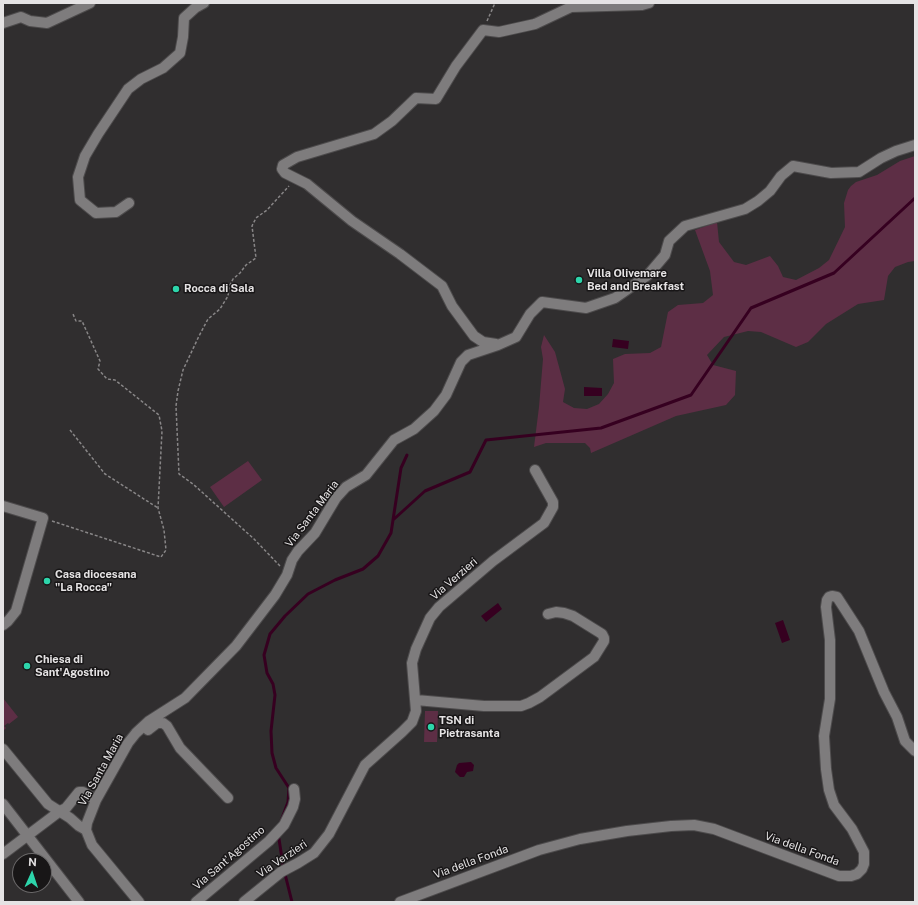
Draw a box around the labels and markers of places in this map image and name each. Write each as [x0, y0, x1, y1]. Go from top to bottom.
place label: Villa Olivemare Bed and Breakfast [587, 267, 684, 293]
marker: Villa Olivemare Bed and Breakfast [574, 275, 584, 285]
place label: Rocca di Sala [184, 282, 254, 296]
marker: Rocca di Sala [171, 284, 181, 294]
place label: Casa diocesana "La Rocca" [55, 568, 137, 594]
marker: Casa diocesana "La Rocca" [42, 576, 52, 586]
place label: Chiesa di Sant'Agostino [35, 653, 110, 679]
marker: Chiesa di Sant'Agostino [22, 661, 32, 671]
place label: TSN di Pietrasanta [439, 714, 500, 740]
marker: TSN di Pietrasanta [426, 722, 436, 732]

